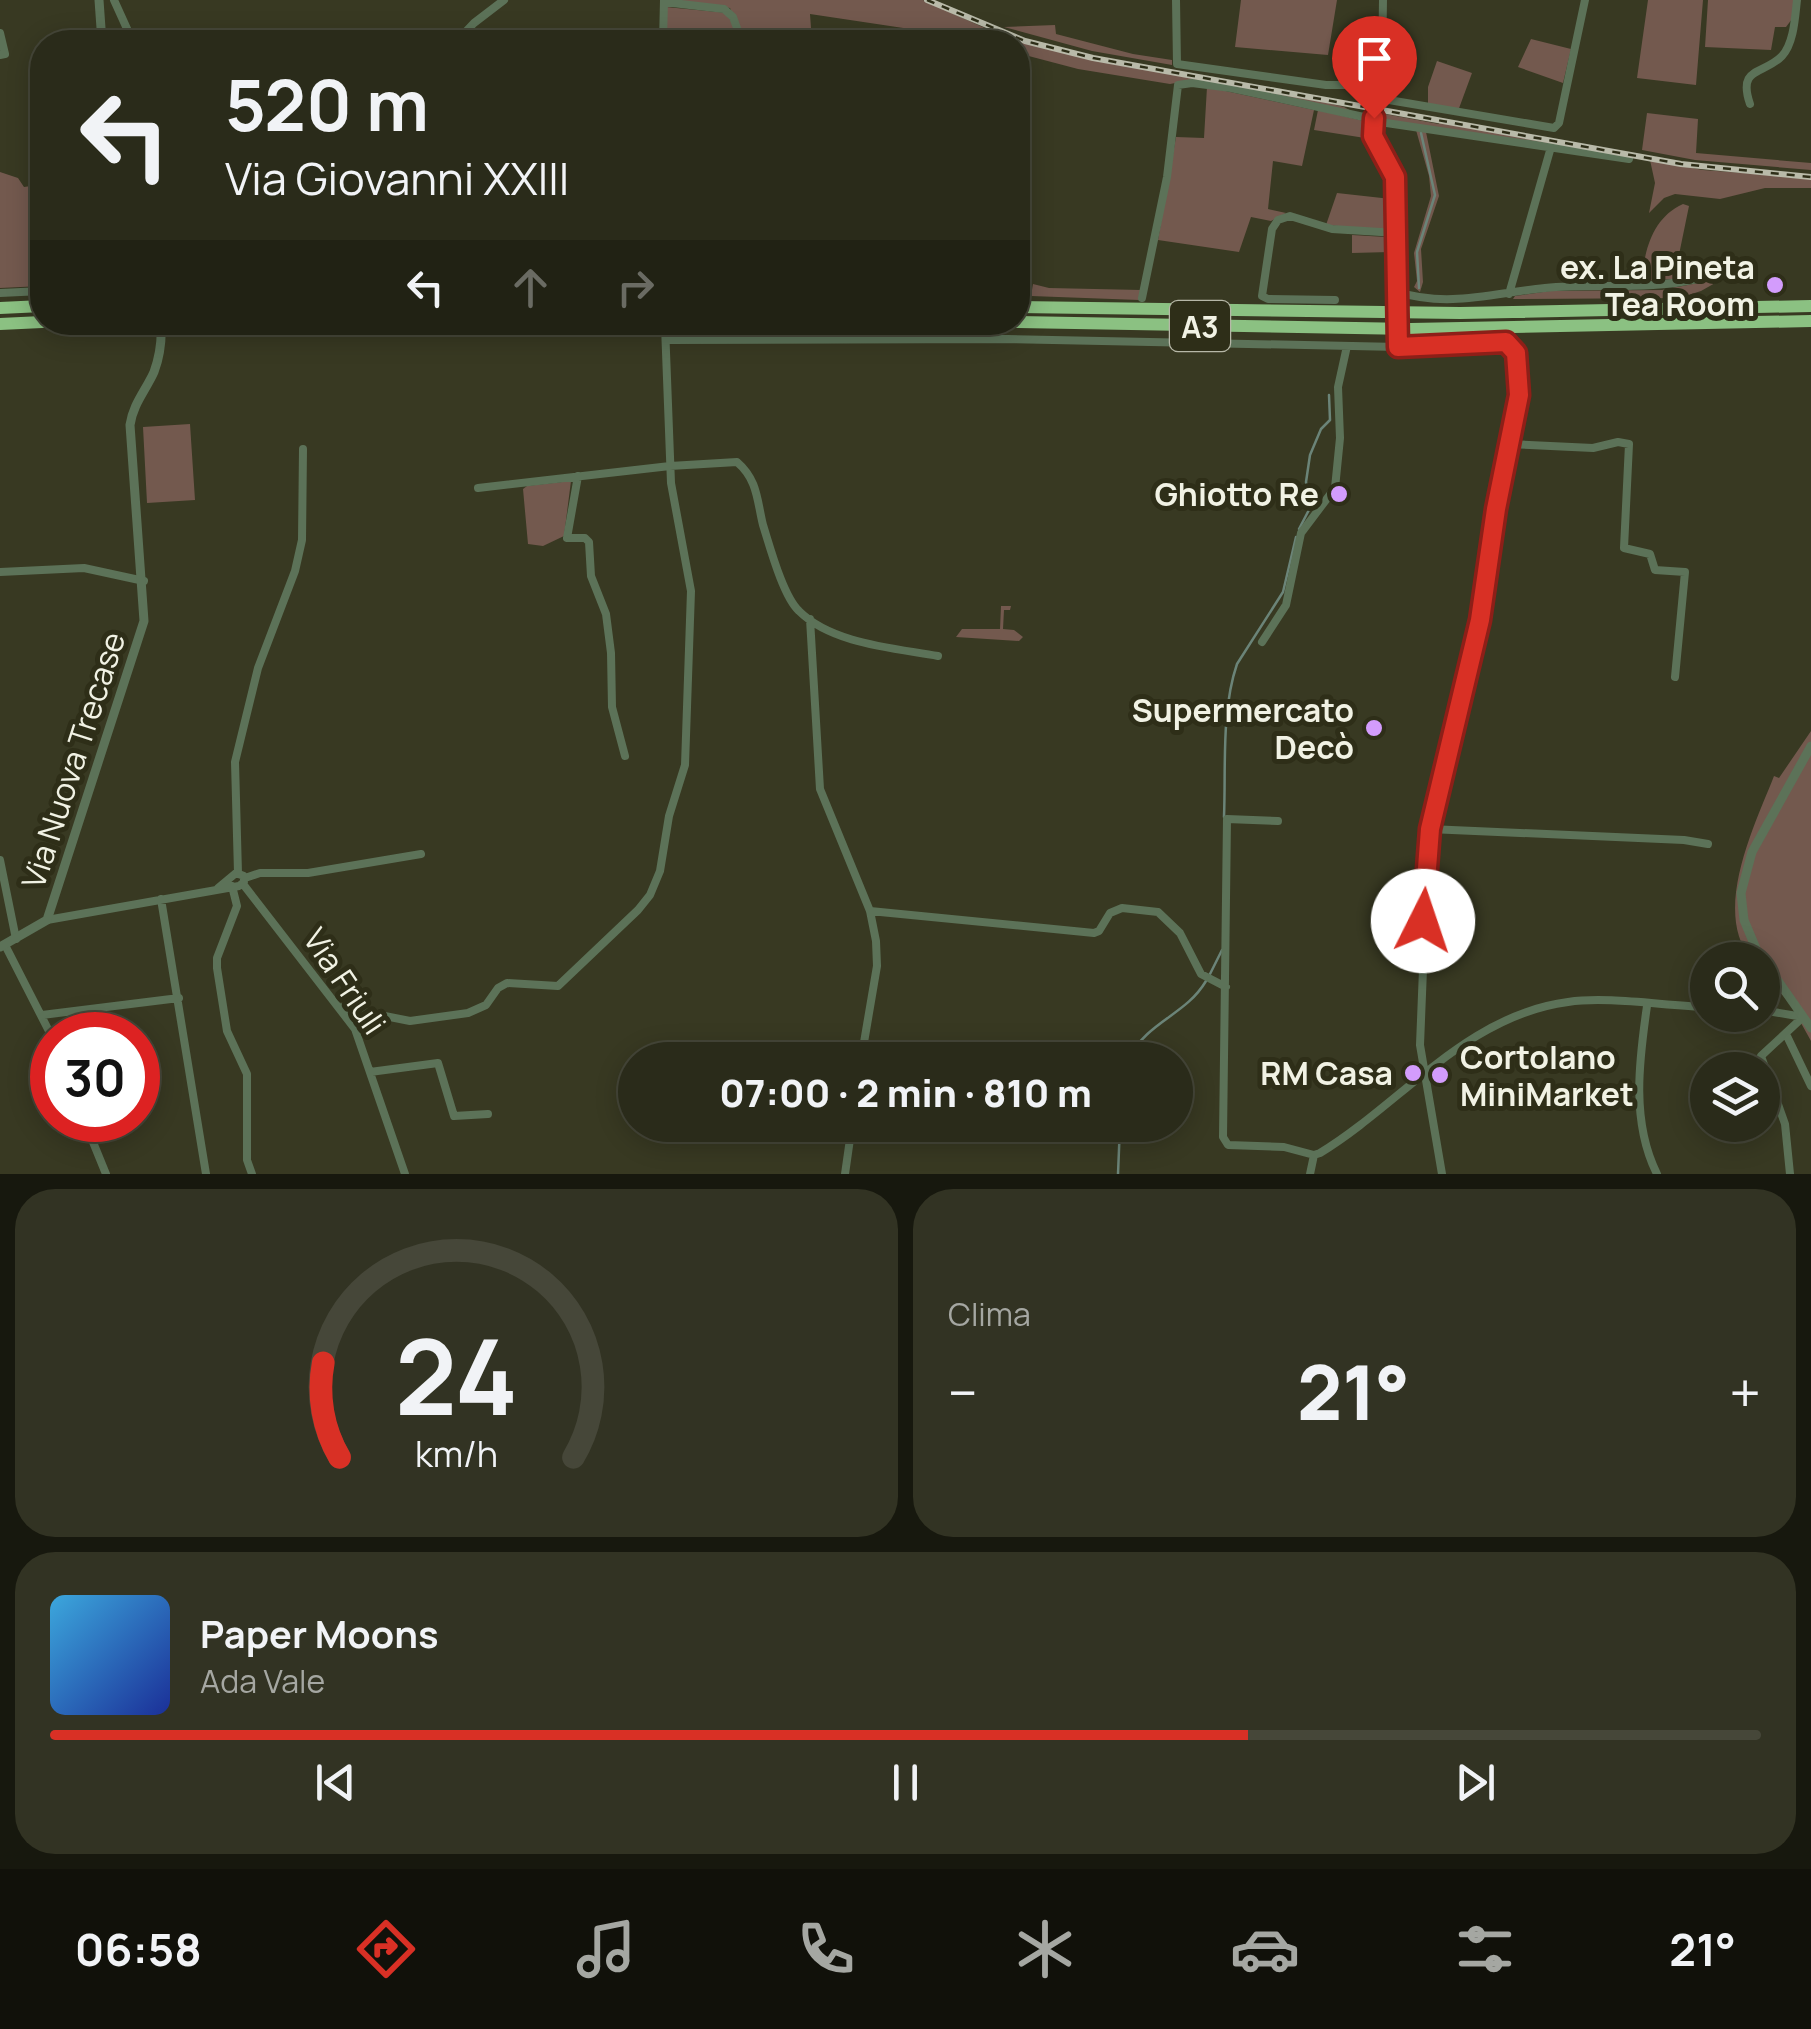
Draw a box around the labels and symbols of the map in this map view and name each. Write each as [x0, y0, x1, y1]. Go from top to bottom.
pin [1332, 16, 1417, 119]
place label: ex. La Pineta Tea Room [1560, 245, 1755, 326]
marker: ex. La Pineta Tea Room [1764, 274, 1786, 296]
road number: A3 [1170, 301, 1230, 351]
place label: Ghiotto Re [1154, 472, 1319, 516]
marker: Ghiotto Re [1328, 483, 1350, 505]
street label: Via Nuova Trecase [11, 626, 135, 894]
place label: Supermercato Decò [1132, 688, 1354, 769]
marker: Supermercato Decò [1363, 717, 1385, 739]
position arrow [1371, 869, 1475, 973]
street label: Via Friuli [293, 919, 397, 1043]
speed limit sign: 30 [30, 1012, 160, 1142]
place label: Cortolano MiniMarket [1460, 1035, 1634, 1116]
place label: RM Casa [1260, 1051, 1393, 1095]
marker: RM Casa [1402, 1062, 1424, 1084]
marker: Cortolano MiniMarket [1429, 1064, 1451, 1086]

